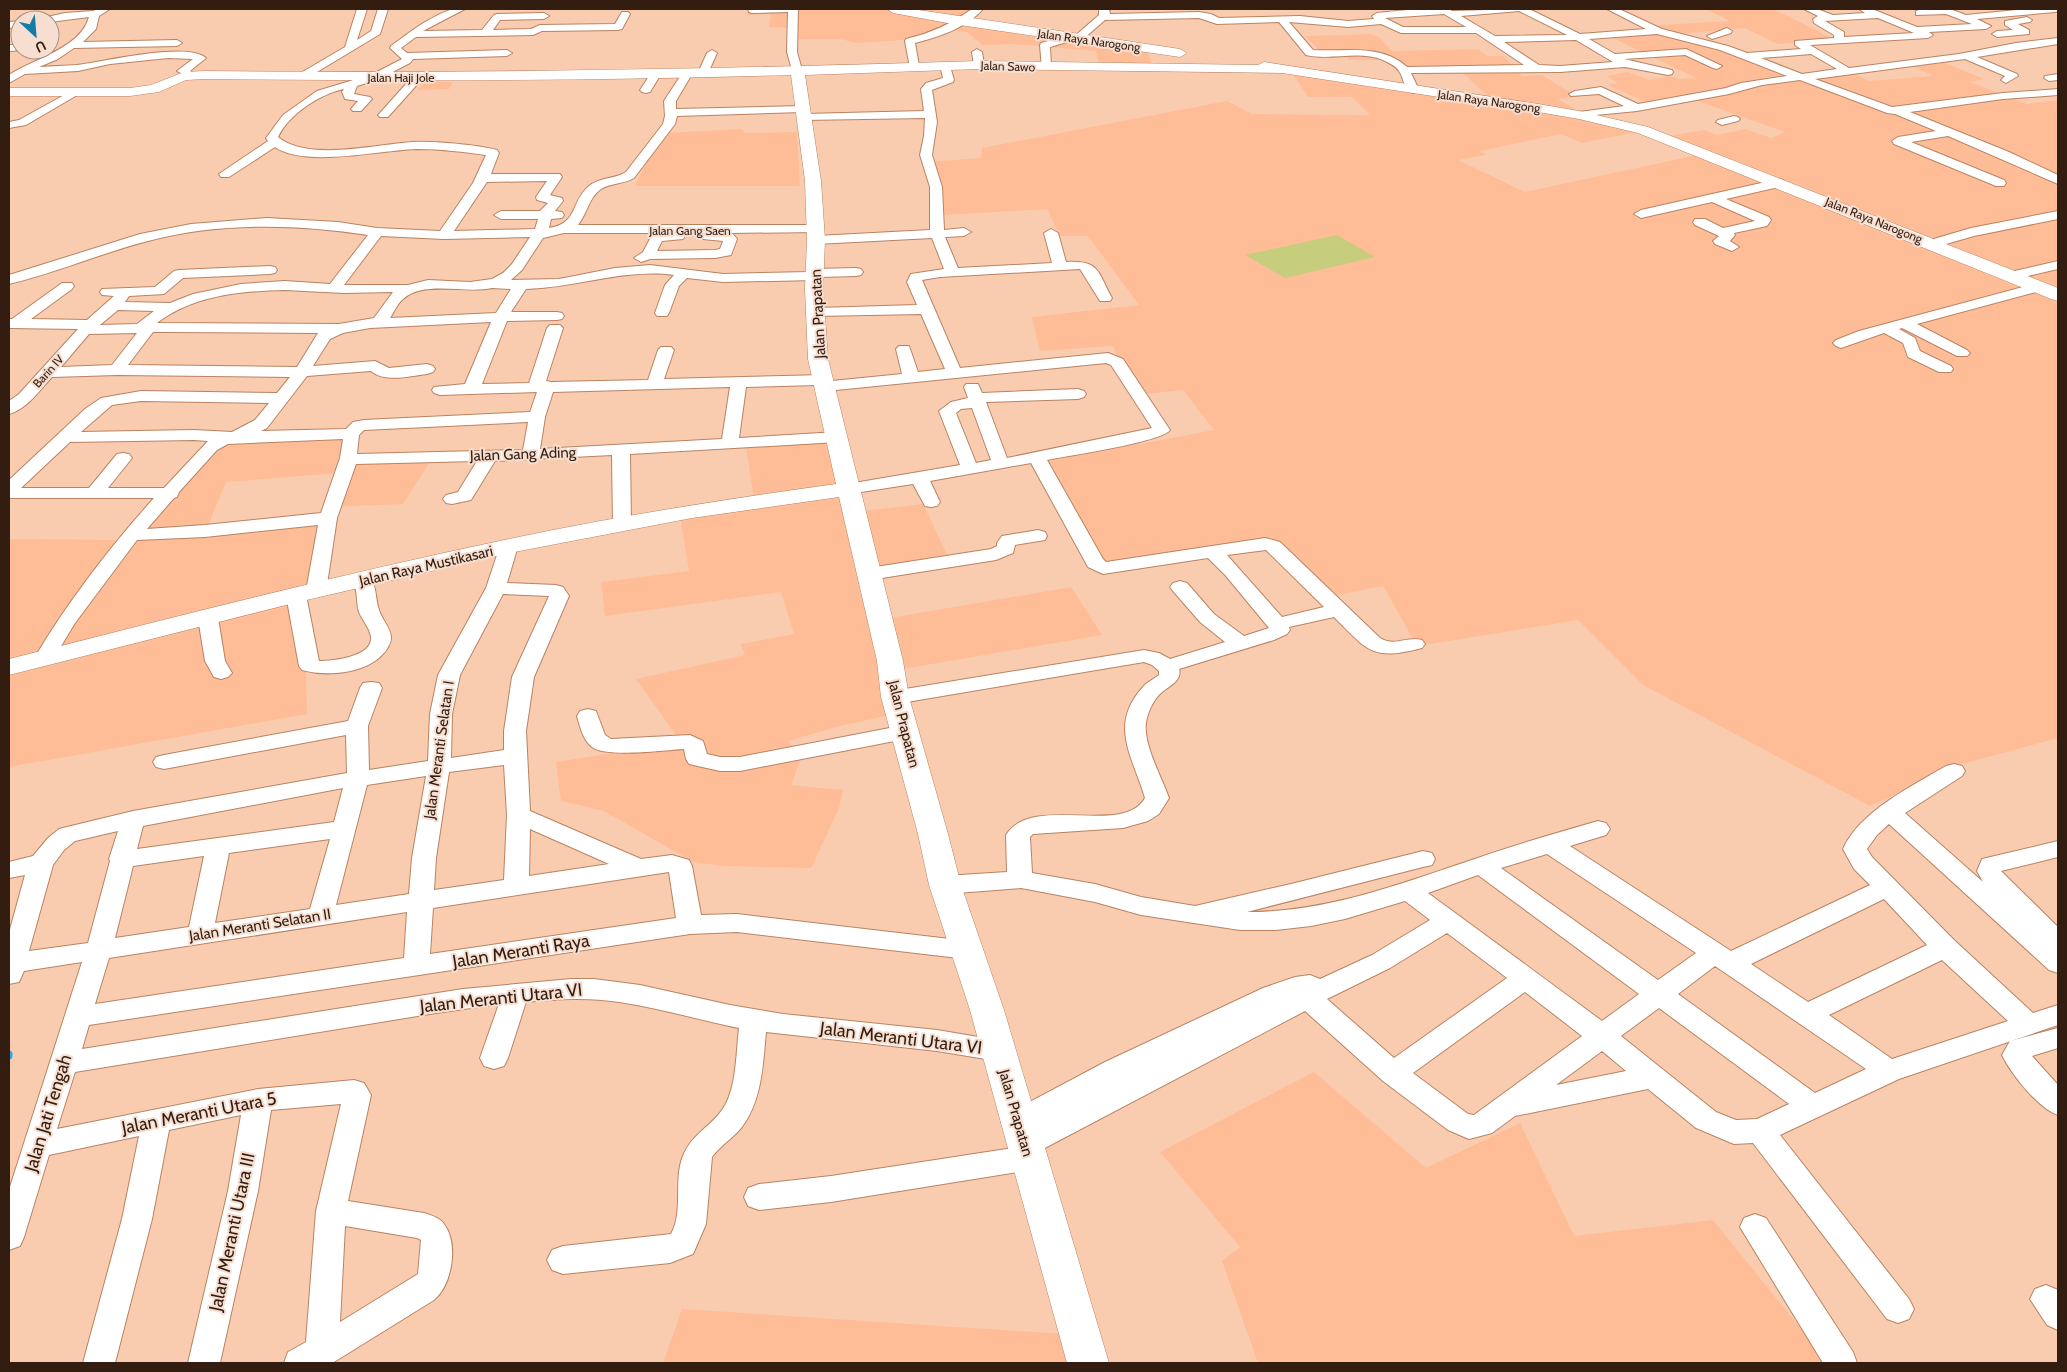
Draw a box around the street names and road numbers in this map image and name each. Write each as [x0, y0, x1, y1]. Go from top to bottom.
street label: Jalan Raya Narogong [1036, 25, 1142, 55]
street label: Jalan Sawo [979, 58, 1036, 74]
street label: Jalan Haji Jole [366, 70, 435, 85]
street label: Jalan Raya Narogong [1436, 86, 1542, 116]
street label: Jalan Raya Narogong [1822, 193, 1926, 247]
street label: Jalan Gang Saen [648, 223, 731, 238]
street label: Jalan Prapatan [807, 269, 829, 360]
street label: Barin IV [29, 351, 67, 391]
street label: Jalan Gang Ading [469, 443, 577, 465]
street label: Jalan Raya Mustikasari [356, 542, 495, 590]
street label: Jalan Prapatan [884, 677, 924, 770]
street label: Jalan Meranti Selatan I [420, 680, 458, 821]
street label: Jalan Meranti Selatan II [187, 905, 332, 945]
street label: Jalan Meranti Raya [450, 929, 591, 973]
street label: Jalan Meranti Utara VI [418, 979, 583, 1018]
street label: Jalan Meranti Utara VI [818, 1017, 983, 1059]
street label: Jalan Jati Tengah [19, 1052, 76, 1175]
street label: Jalan Prapatan [995, 1066, 1037, 1159]
street label: Jalan Meranti Utara 5 [119, 1087, 278, 1139]
street label: Jalan Meranti Utara III [204, 1151, 260, 1314]

